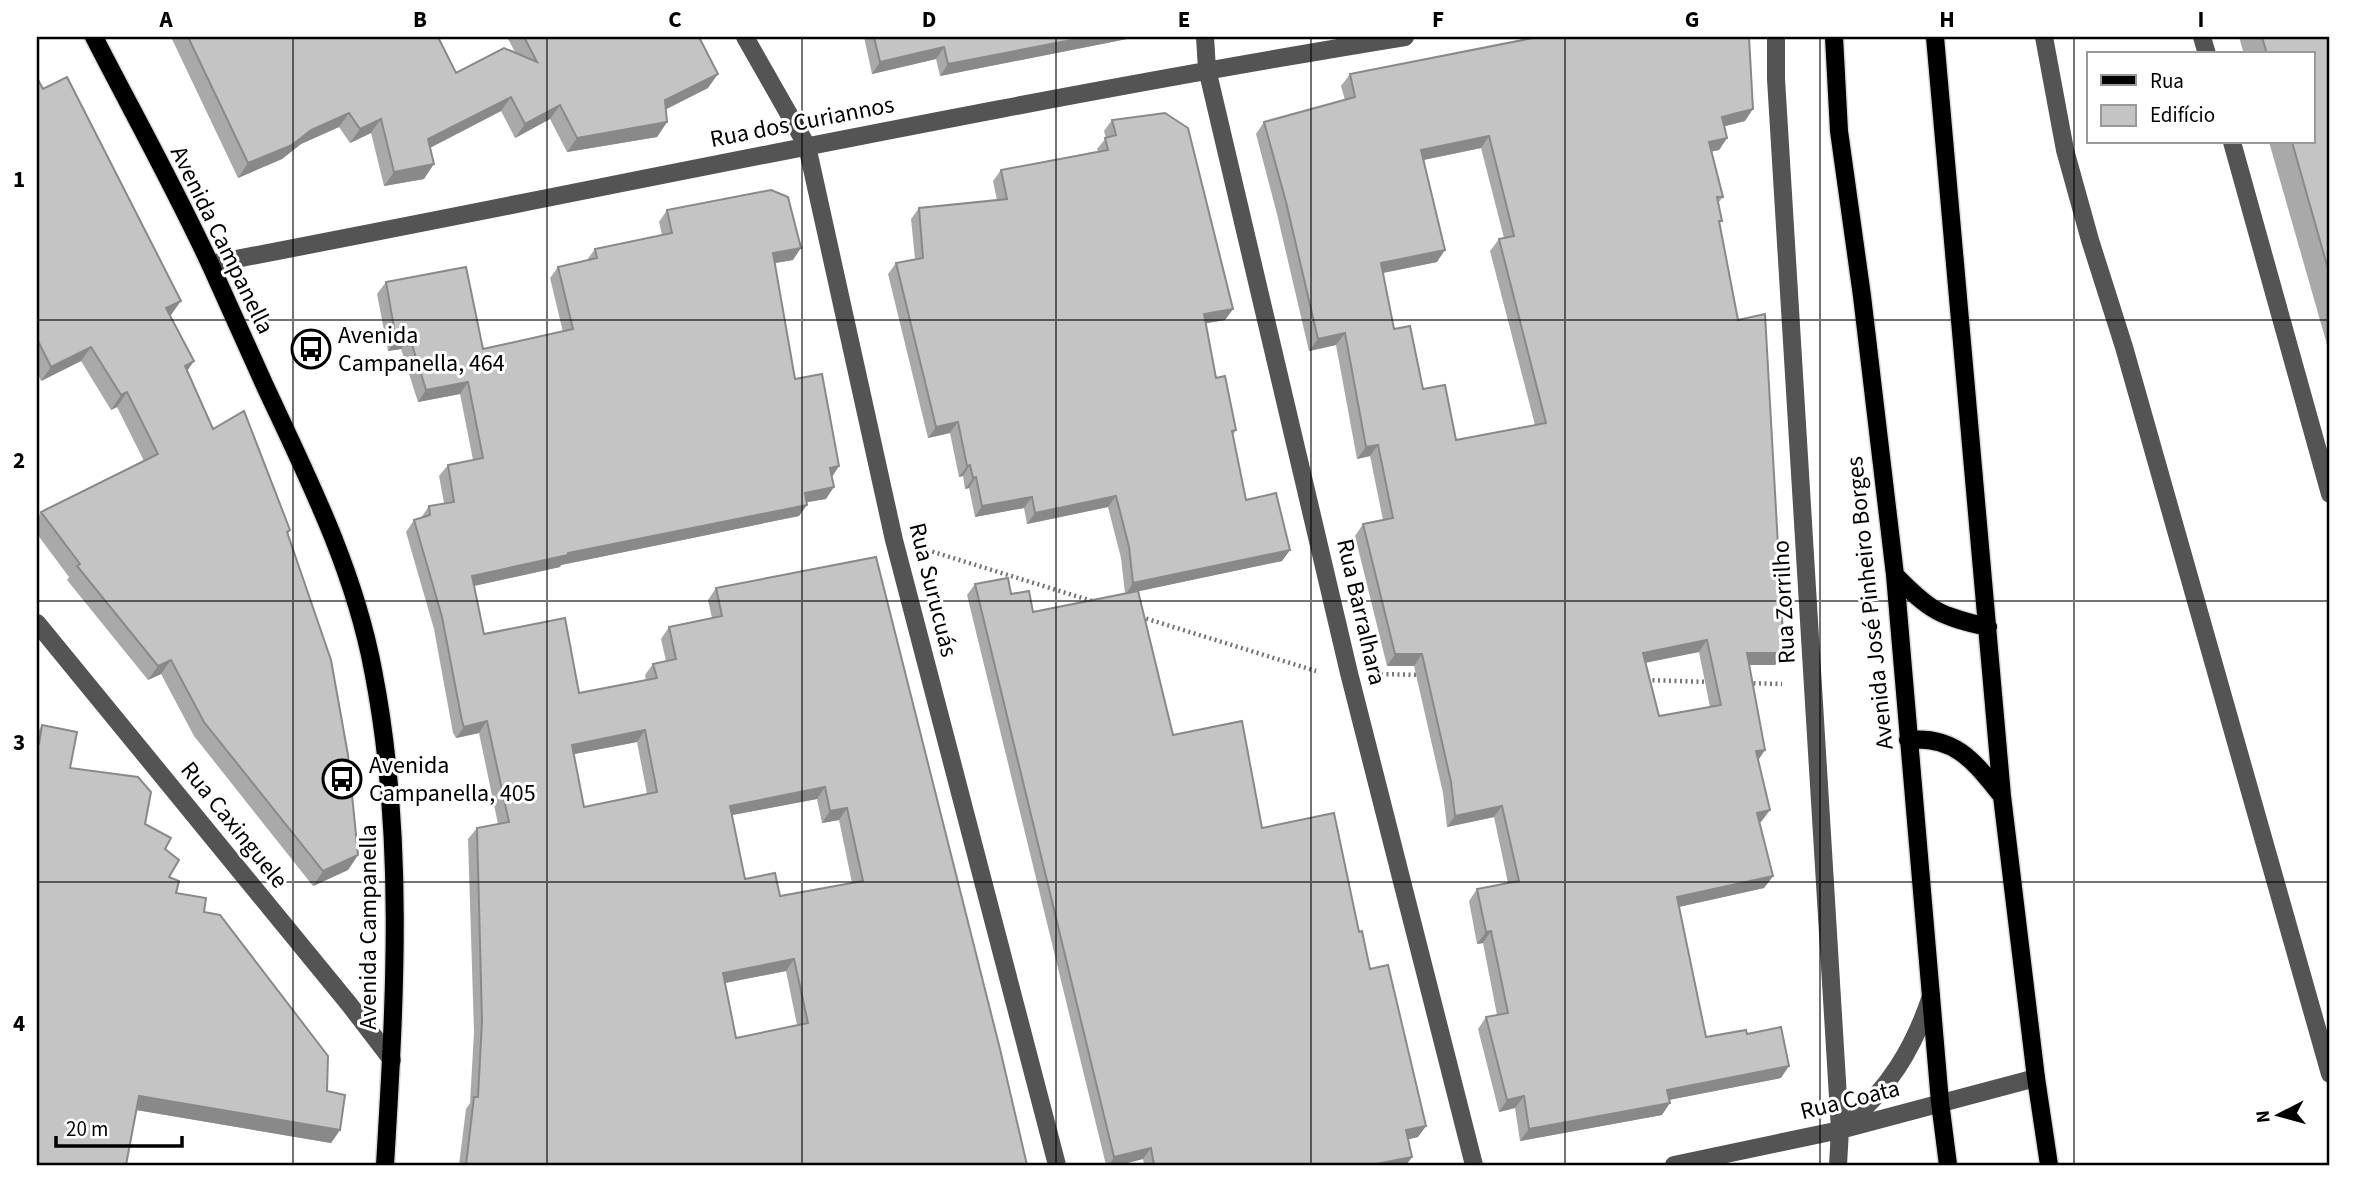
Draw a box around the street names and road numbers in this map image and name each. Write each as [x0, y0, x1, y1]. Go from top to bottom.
street label: Rua dos Curiannos [707, 87, 897, 157]
street label: Avenida Campanella [161, 140, 283, 340]
street label: Avenida José Pinheiro Borges [1837, 455, 1903, 751]
street label: Rua Surucuás [899, 519, 967, 661]
street label: Rua Barralhara [1327, 535, 1395, 689]
street label: Rua Zorrilho [1763, 539, 1805, 665]
street label: Rua Caxinguele [172, 754, 296, 896]
street label: Avenida Campanella [351, 824, 386, 1030]
street label: Rua Coata [1797, 1071, 1903, 1129]

